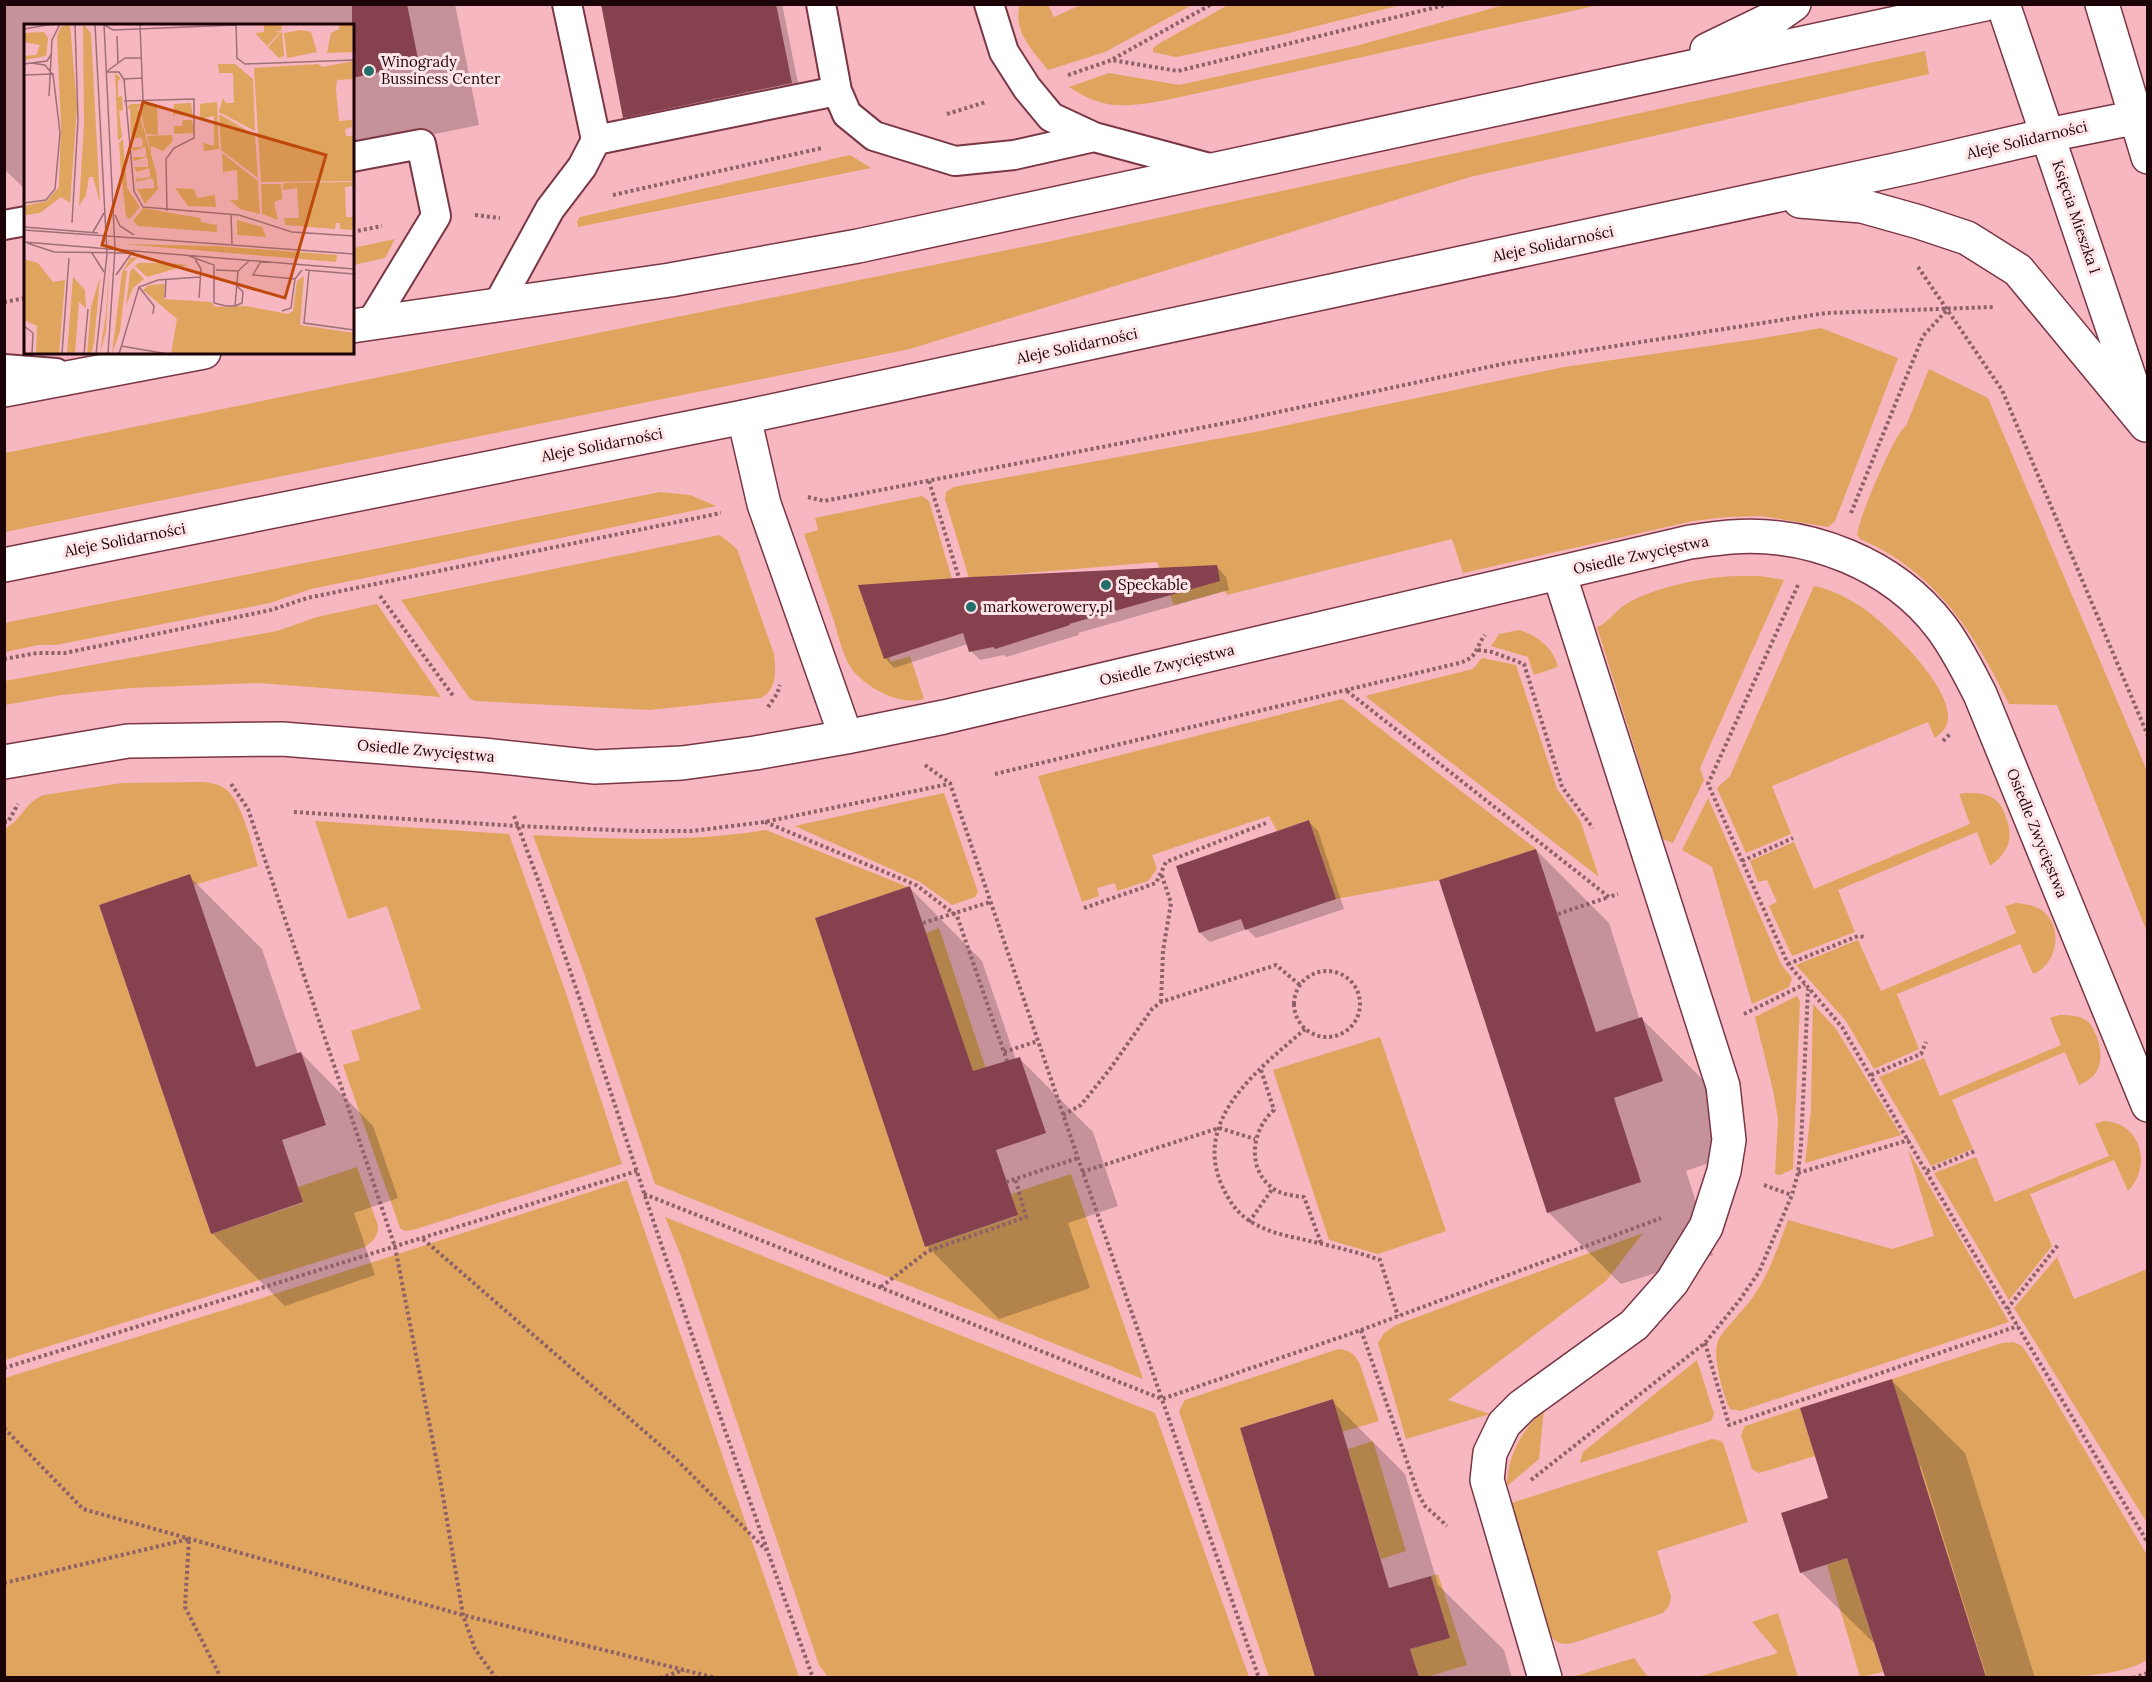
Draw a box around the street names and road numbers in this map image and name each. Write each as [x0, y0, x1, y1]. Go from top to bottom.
street label: Aleje Solidarności [1964, 116, 2089, 163]
street label: Księcia Mieszka I [2048, 158, 2105, 276]
street label: Aleje Solidarności [1490, 221, 1615, 266]
street label: Aleje Solidarności [1014, 323, 1139, 368]
street label: Aleje Solidarności [539, 423, 664, 466]
street label: Aleje Solidarności [62, 518, 187, 561]
street label: Osiedle Zwycięstwa [1571, 531, 1711, 578]
street label: Osiedle Zwycięstwa [1098, 640, 1237, 689]
street label: Osiedle Zwycięstwa [356, 735, 496, 766]
street label: Osiedle Zwycięstwa [2003, 765, 2072, 901]

